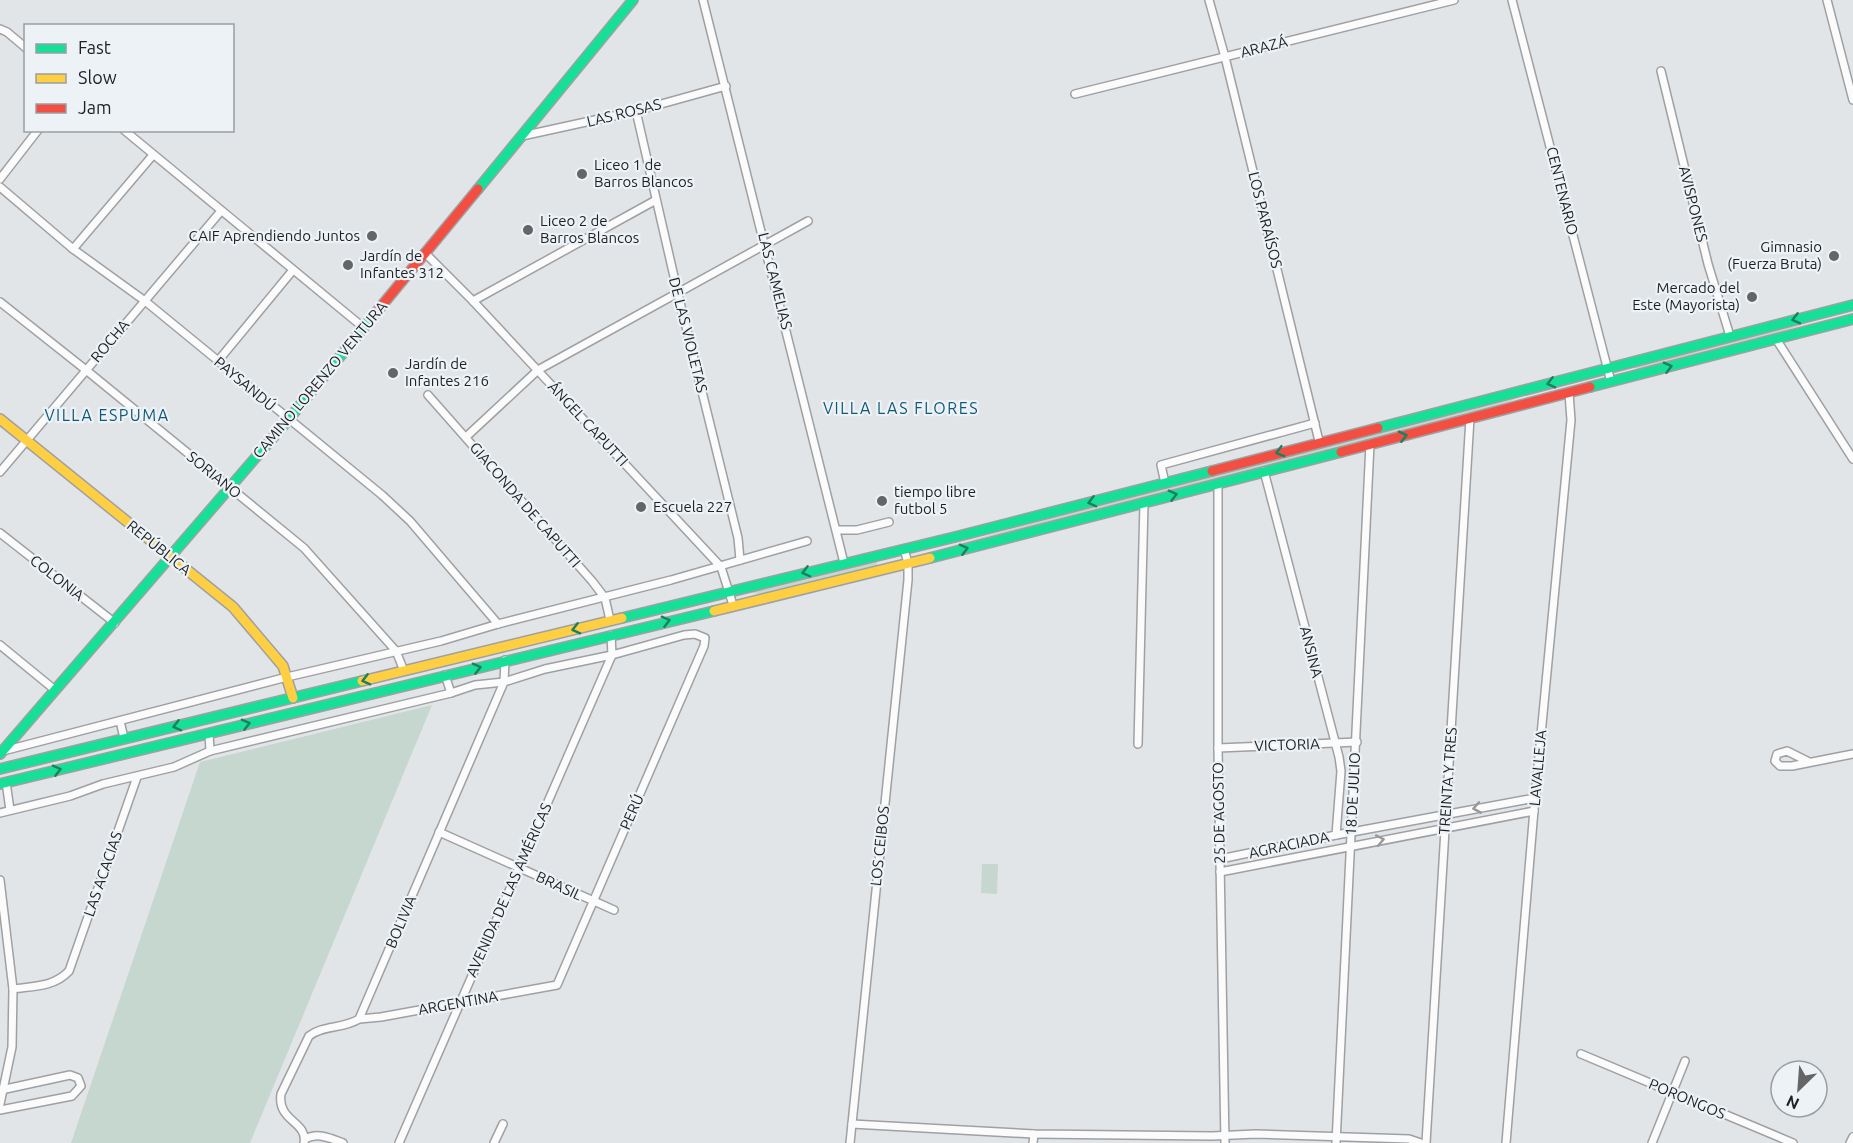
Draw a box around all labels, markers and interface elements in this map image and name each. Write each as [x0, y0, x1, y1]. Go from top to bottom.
legend [24, 24, 234, 132]
street label: ARAZÁ [1239, 32, 1289, 61]
text: Fast [78, 37, 111, 57]
text: Slow [78, 67, 117, 87]
street label: LAS ROSAS [585, 95, 663, 130]
text: Jam [78, 97, 112, 117]
street label: CENTENARIO [1543, 145, 1582, 237]
place label: Liceo 1 de Barros Blancos [594, 156, 693, 190]
street label: AVISPONES [1676, 164, 1711, 244]
marker: Liceo 1 de Barros Blancos [575, 167, 589, 181]
street label: LOS PARAÍSOS [1245, 170, 1286, 270]
place label: Liceo 2 de Barros Blancos [540, 212, 639, 246]
marker: Liceo 2 de Barros Blancos [521, 223, 535, 237]
place label: CAIF Aprendiendo Juntos [189, 227, 360, 244]
marker: CAIF Aprendiendo Juntos [365, 229, 379, 243]
street label: LAS CAMELIAS [755, 231, 796, 331]
place label: Gimnasio (Fuerza Bruta) [1727, 238, 1822, 272]
place label: Jardín de Infantes 312 [360, 247, 444, 281]
marker: Gimnasio (Fuerza Bruta) [1827, 249, 1841, 263]
marker: Jardín de Infantes 312 [341, 258, 355, 272]
street label: DE LAS VIOLETAS [666, 275, 711, 394]
place label: Mercado del Este (Mayorista) [1632, 279, 1740, 313]
marker: Mercado del Este (Mayorista) [1745, 290, 1759, 304]
street label: CAMINO LORENZO VENTURA [249, 298, 390, 461]
one-way arrow [1791, 312, 1801, 325]
street label: ROCHA [87, 316, 132, 365]
street label: PAYSANDÚ [211, 353, 279, 414]
place label: Jardín de Infantes 216 [405, 355, 489, 389]
one-way arrow [1663, 362, 1673, 375]
marker: Jardín de Infantes 216 [386, 366, 400, 380]
one-way arrow [1546, 376, 1556, 389]
street label: ÁNGEL CAPUTTI [545, 378, 632, 469]
district label: VILLA LAS FLORES [823, 399, 979, 417]
district label: VILLA ESPUMA [44, 406, 170, 424]
one-way arrow [1397, 431, 1408, 443]
street label: GIACONDA DE CAPUTTI [466, 439, 584, 571]
one-way arrow [1275, 445, 1286, 457]
street label: SORIANO [184, 448, 245, 502]
place label: tiempo libre futbol 5 [894, 483, 976, 517]
one-way arrow [1168, 490, 1178, 502]
marker: tiempo libre futbol 5 [875, 494, 889, 508]
one-way arrow [1087, 494, 1097, 507]
place label: Escuela 227 [653, 498, 732, 515]
marker: Escuela 227 [634, 500, 648, 514]
street label: REPÚBLICA [124, 517, 195, 579]
one-way arrow [959, 544, 969, 557]
street label: COLONIA [27, 551, 88, 604]
one-way arrow [802, 565, 812, 578]
one-way arrow [661, 616, 671, 629]
one-way arrow [571, 621, 581, 634]
street label: ANSINA [1297, 624, 1326, 680]
one-way arrow [471, 662, 481, 675]
one-way arrow [362, 672, 372, 685]
one-way arrow [172, 718, 182, 731]
one-way arrow [241, 719, 251, 731]
street label: TREINTA Y TRES [1435, 727, 1460, 835]
street label: LAVALLEJA [1526, 729, 1549, 807]
street label: VICTORIA [1254, 735, 1320, 754]
street label: 18 DE JULIO [1342, 752, 1363, 836]
street label: 25 DE AGOSTO [1209, 762, 1228, 864]
one-way arrow [52, 765, 62, 778]
street label: PERÚ [616, 791, 647, 832]
street label: AVENIDA DE LAS AMÉRICAS [462, 800, 555, 979]
one-way arrow [1473, 801, 1483, 814]
street label: LOS CEIBOS [867, 805, 892, 887]
street label: AGRACIADA [1247, 828, 1331, 861]
street label: LAS ACACIAS [80, 829, 125, 919]
one-way arrow [1375, 834, 1385, 847]
street label: BRASIL [534, 868, 585, 904]
street label: BOLIVIA [382, 893, 419, 951]
street label: ARGENTINA [417, 987, 499, 1018]
north arrow [1769, 1059, 1829, 1119]
street label: PORONGOS [1646, 1075, 1728, 1122]
text: N [1783, 1092, 1802, 1113]

